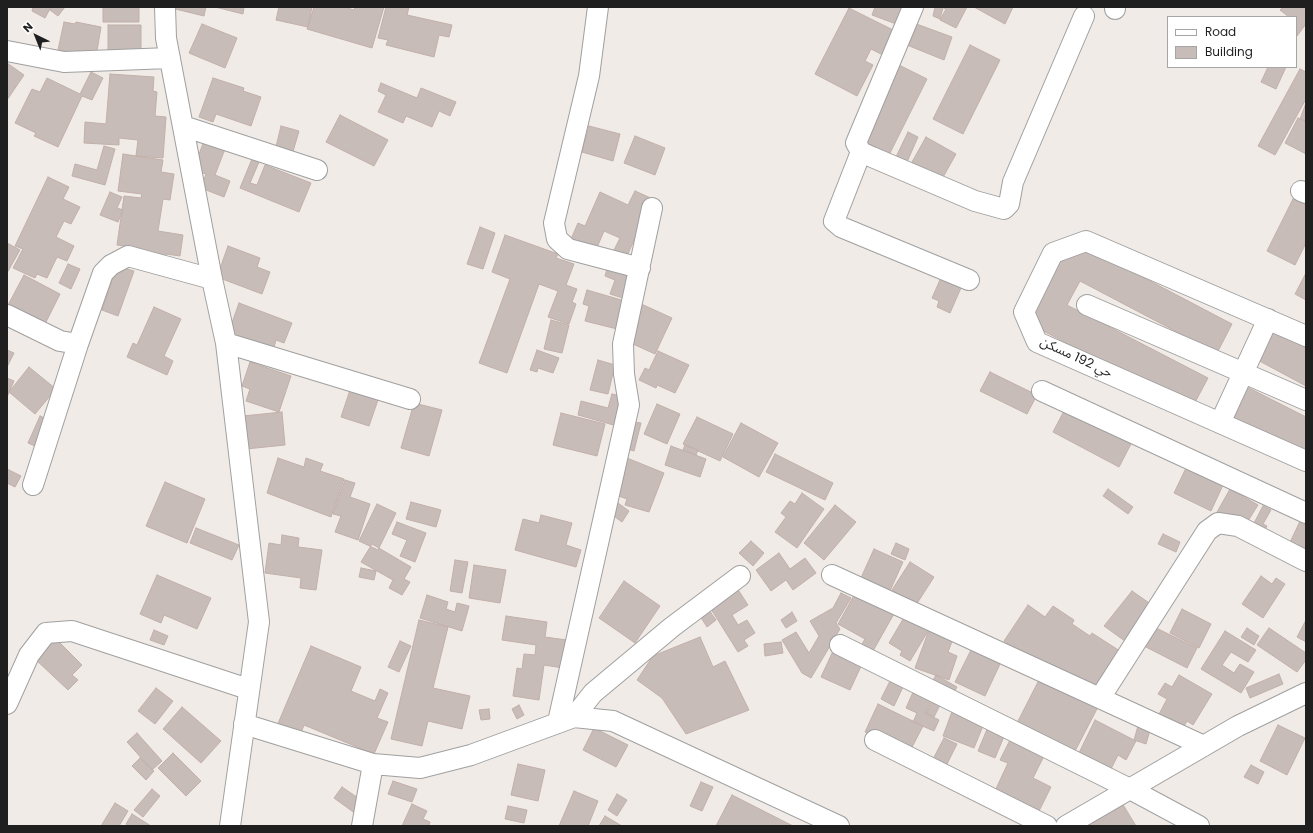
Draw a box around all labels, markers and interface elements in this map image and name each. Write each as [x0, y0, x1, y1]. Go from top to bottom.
north arrow [16, 16, 56, 56]
legend [1167, 16, 1297, 68]
text: N [19, 19, 36, 36]
text: Road [1205, 23, 1236, 40]
text: Building [1205, 43, 1253, 60]
street label: حي 192 مسكن [1037, 334, 1115, 382]

